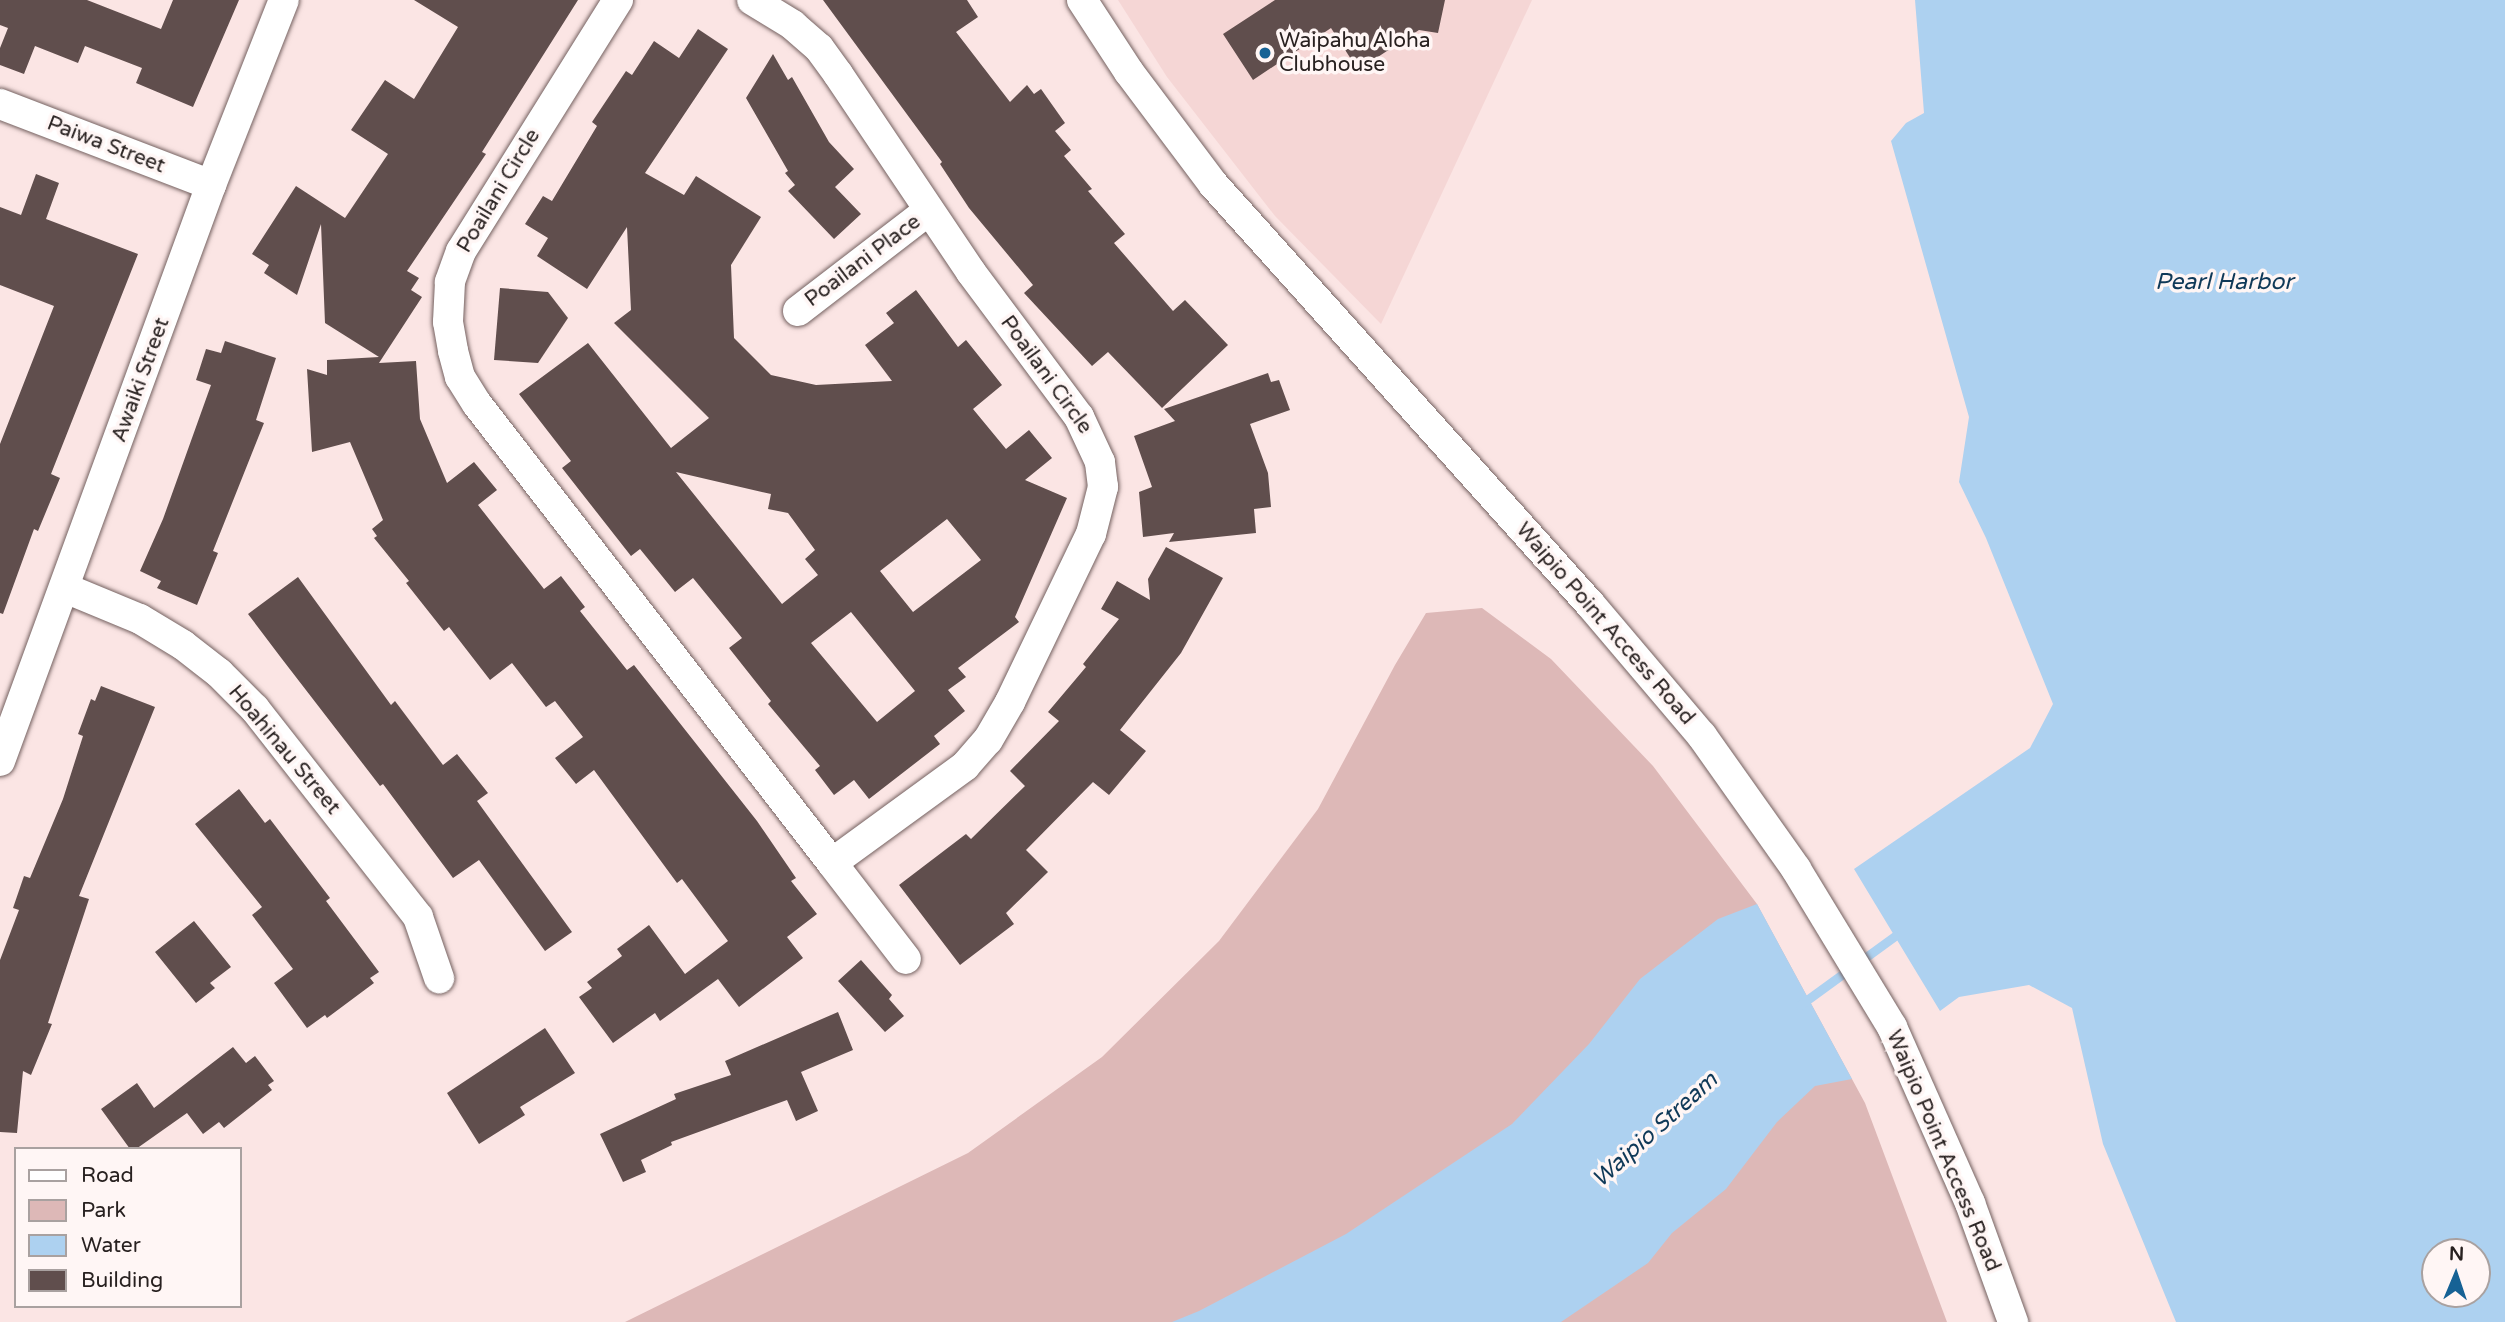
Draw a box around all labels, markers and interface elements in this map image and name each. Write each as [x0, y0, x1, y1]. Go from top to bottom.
place label: Waipahu Aloha Clubhouse [1279, 28, 1431, 78]
marker: Waipahu Aloha Clubhouse [1257, 45, 1273, 61]
street label: Paiwa Street [43, 111, 169, 179]
street label: Poailani Circle [452, 125, 546, 257]
street label: Poailani Place [800, 209, 926, 313]
water label: Pearl Harbor [2155, 268, 2293, 296]
street label: Poailani Circle [995, 311, 1097, 439]
street label: Awaiki Street [107, 314, 175, 446]
street label: Waipio Point Access Road [1510, 518, 1700, 730]
street label: Hoahinau Street [223, 680, 345, 820]
street label: Waipio Point Access Road [1881, 1026, 2005, 1276]
water label: Waipio Stream [1587, 1066, 1723, 1194]
legend [14, 1147, 242, 1308]
text: Road [81, 1163, 134, 1188]
text: Park [81, 1198, 126, 1223]
text: Water [81, 1233, 141, 1258]
north arrow [2421, 1238, 2491, 1308]
text: N [2449, 1243, 2465, 1265]
text: Building [81, 1268, 163, 1293]

